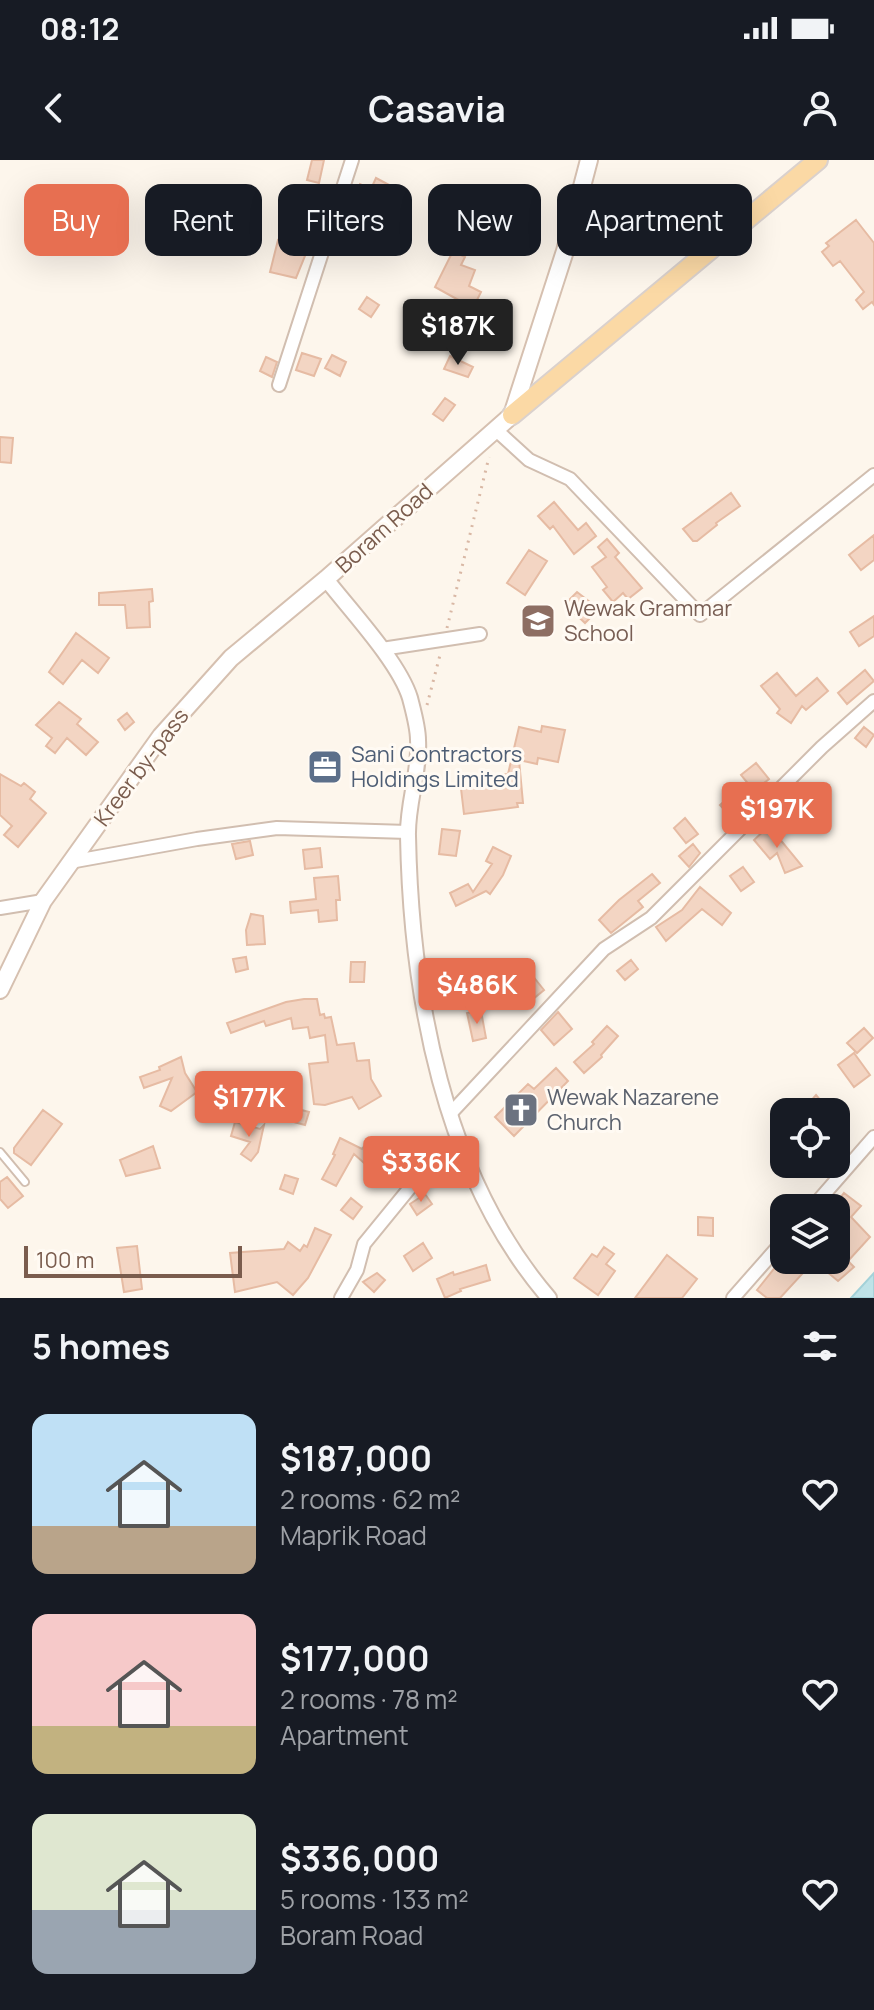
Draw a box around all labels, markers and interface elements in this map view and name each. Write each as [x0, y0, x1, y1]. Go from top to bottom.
text: 08:12 [40, 8, 119, 49]
text: Casavia [368, 84, 506, 133]
icon: back [32, 86, 76, 130]
icon: person [798, 86, 842, 130]
chip: Buy [24, 184, 129, 256]
chip: Rent [145, 184, 262, 256]
chip: Filters [278, 184, 412, 256]
chip: New [428, 184, 541, 256]
chip: Apartment [557, 184, 752, 256]
pin: $187K [402, 299, 514, 367]
text: $187K [421, 307, 495, 343]
street label: Boram Road [329, 476, 439, 580]
place label: Wewak Grammar School [564, 593, 732, 648]
school or university icon: Wewak Grammar School [519, 602, 557, 640]
street label: Kreer by-pass [87, 702, 195, 832]
place label: Sani Contractors Holdings Limited [351, 739, 522, 794]
office icon: Sani Contractors Holdings Limited [306, 748, 344, 786]
pin: $197K [721, 782, 833, 850]
text: $197K [740, 790, 814, 826]
pin: $486K [421, 958, 533, 1026]
text: $486K [436, 966, 518, 1002]
pin: $177K [193, 1071, 305, 1139]
text: $177K [213, 1079, 285, 1115]
place label: Wewak Nazarene Church [547, 1082, 719, 1137]
church icon: Wewak Nazarene Church [502, 1091, 540, 1129]
map controls [770, 1098, 850, 1274]
button: locate [770, 1098, 850, 1178]
pin: $336K [365, 1136, 477, 1204]
text: $336K [381, 1144, 461, 1180]
button: layers [770, 1194, 850, 1274]
scale bar [24, 1242, 242, 1278]
text: 100 m [36, 1245, 94, 1275]
text: 5 homes [32, 1323, 170, 1369]
icon: filters [798, 1324, 842, 1368]
text: $187,000 [280, 1435, 432, 1481]
icon: home [96, 1446, 192, 1542]
icon: heart [798, 1472, 842, 1516]
text: 2 rooms · 62 m² [280, 1481, 460, 1517]
text: Maprik Road [280, 1517, 427, 1553]
text: $177,000 [280, 1635, 430, 1681]
icon: home [96, 1646, 192, 1742]
icon: heart [798, 1672, 842, 1716]
text: 2 rooms · 78 m² [280, 1681, 458, 1717]
text: Apartment [280, 1717, 409, 1753]
text: $336,000 [280, 1835, 439, 1881]
icon: home [96, 1846, 192, 1942]
icon: heart [798, 1872, 842, 1916]
text: 5 rooms · 133 m² [280, 1881, 469, 1917]
text: Boram Road [280, 1917, 423, 1953]

